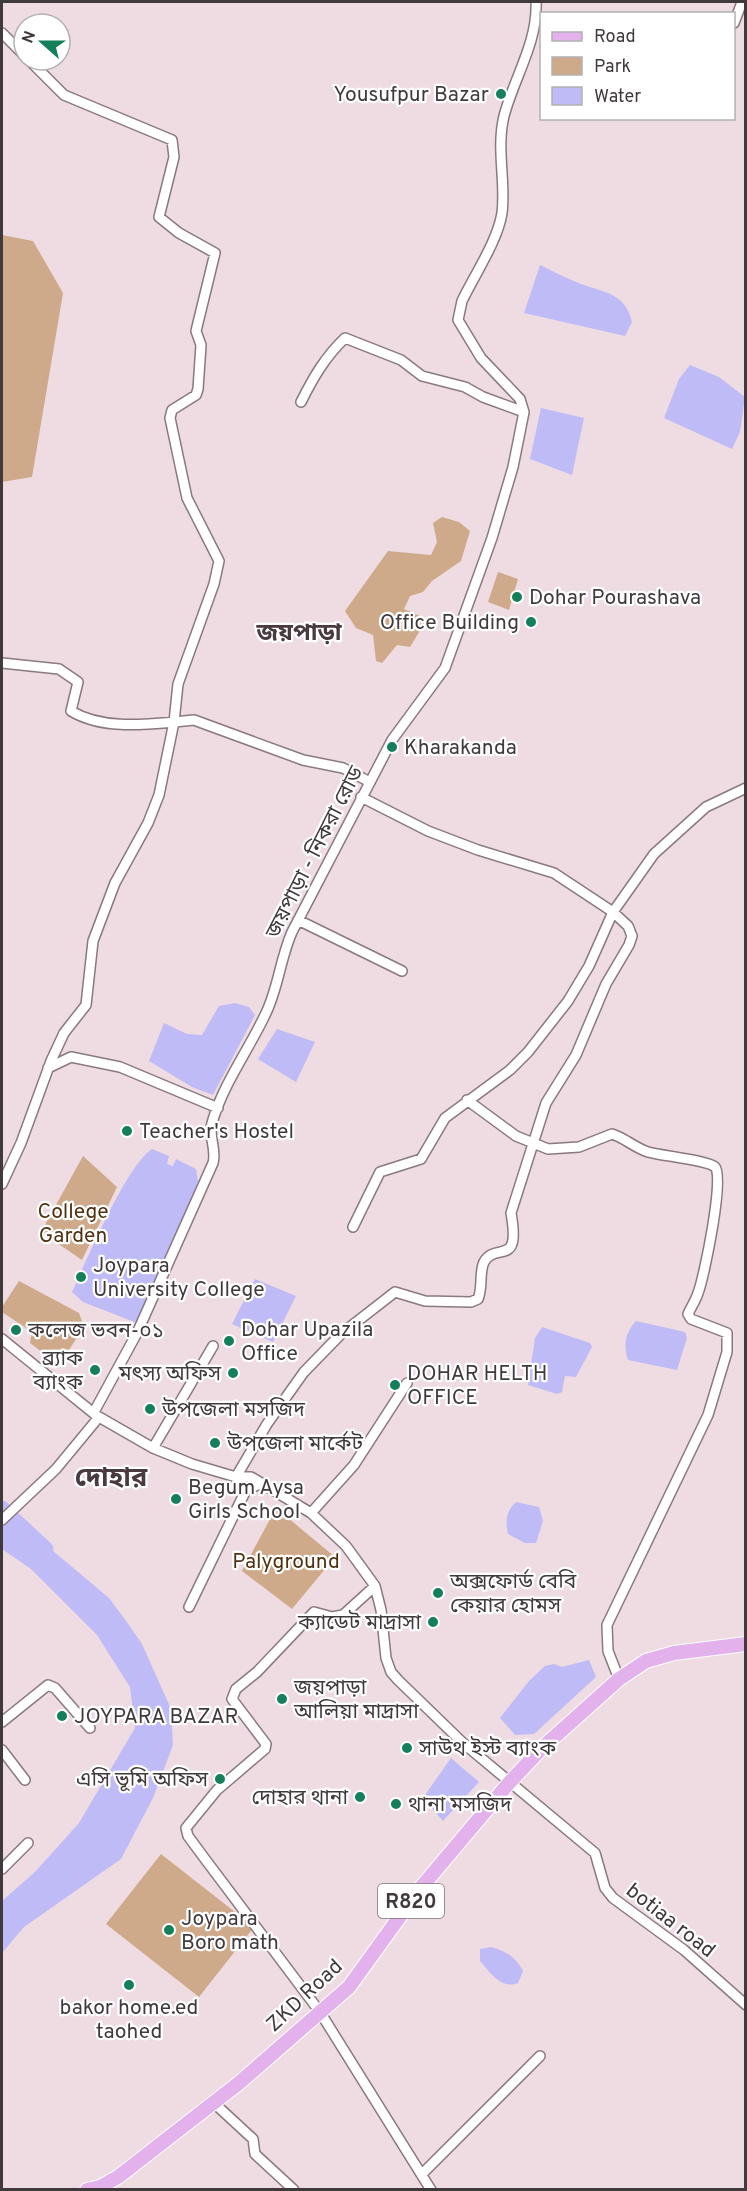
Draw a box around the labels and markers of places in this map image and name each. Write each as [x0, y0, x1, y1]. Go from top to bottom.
place label: Yousufpur Bazar [333, 82, 489, 109]
marker: Yousufpur Bazar [494, 87, 508, 101]
place label: Dohar Pourashava [529, 585, 701, 612]
marker: Dohar Pourashava [510, 590, 524, 604]
place label: Office Building [380, 610, 519, 637]
marker: Office Building [524, 615, 538, 629]
place label: Kharakanda [404, 735, 517, 762]
marker: Kharakanda [385, 740, 399, 754]
place label: Teacher's Hostel [139, 1119, 294, 1146]
marker: Teacher's Hostel [120, 1124, 134, 1138]
place label: Joypara University College [93, 1253, 265, 1304]
marker: Joypara University College [74, 1270, 88, 1284]
place label: Dohar Upazila Office [241, 1317, 373, 1368]
place label: কলেজ ভবন-০১ [27, 1318, 164, 1345]
marker: কলেজ ভবন-০১ [9, 1323, 23, 1337]
marker: Dohar Upazila Office [222, 1334, 236, 1348]
place label: ব্র্যাক ব্যাংক [32, 1346, 84, 1397]
place label: মৎস্য অফিস [118, 1361, 222, 1388]
place label: DOHAR HELTH OFFICE [407, 1361, 548, 1412]
marker: ব্র্যাক ব্যাংক [88, 1363, 102, 1377]
marker: মৎস্য অফিস [226, 1366, 240, 1380]
marker: DOHAR HELTH OFFICE [388, 1378, 402, 1392]
place label: উপজেলা মসজিদ [161, 1397, 305, 1424]
marker: উপজেলা মসজিদ [143, 1402, 157, 1416]
place label: উপজেলা মার্কেট [226, 1430, 364, 1458]
marker: উপজেলা মার্কেট [208, 1436, 222, 1450]
place label: Begum Aysa Girls School [188, 1475, 304, 1526]
marker: Begum Aysa Girls School [169, 1492, 183, 1506]
place label: অক্সফোর্ড বেবি কেয়ার হোমস [449, 1568, 577, 1620]
marker: অক্সফোর্ড বেবি কেয়ার হোমস [431, 1586, 445, 1600]
place label: ক্যাডেট মাদ্রাসা [297, 1610, 421, 1637]
marker: ক্যাডেট মাদ্রাসা [426, 1615, 440, 1629]
place label: জয়পাড়া আলিয়া মাদ্রাসা [293, 1675, 419, 1726]
marker: জয়পাড়া আলিয়া মাদ্রাসা [275, 1692, 289, 1706]
place label: JOYPARA BAZAR [74, 1704, 238, 1731]
marker: JOYPARA BAZAR [55, 1709, 69, 1723]
place label: সাউথ ইস্ট ব্যাংক [418, 1736, 557, 1763]
marker: সাউথ ইস্ট ব্যাংক [400, 1741, 414, 1755]
place label: এসি ভূমি অফিস [76, 1767, 209, 1794]
marker: এসি ভূমি অফিস [213, 1772, 227, 1786]
place label: দোহার থানা [252, 1785, 348, 1812]
marker: দোহার থানা [353, 1790, 367, 1804]
place label: থানা মসজিদ [408, 1792, 512, 1819]
marker: থানা মসজিদ [389, 1797, 403, 1811]
place label: Joypara Boro math [181, 1906, 279, 1957]
marker: Joypara Boro math [162, 1923, 176, 1937]
marker: bakor home.ed taohed [122, 1978, 136, 1992]
place label: bakor home.ed taohed [60, 1995, 198, 2046]

